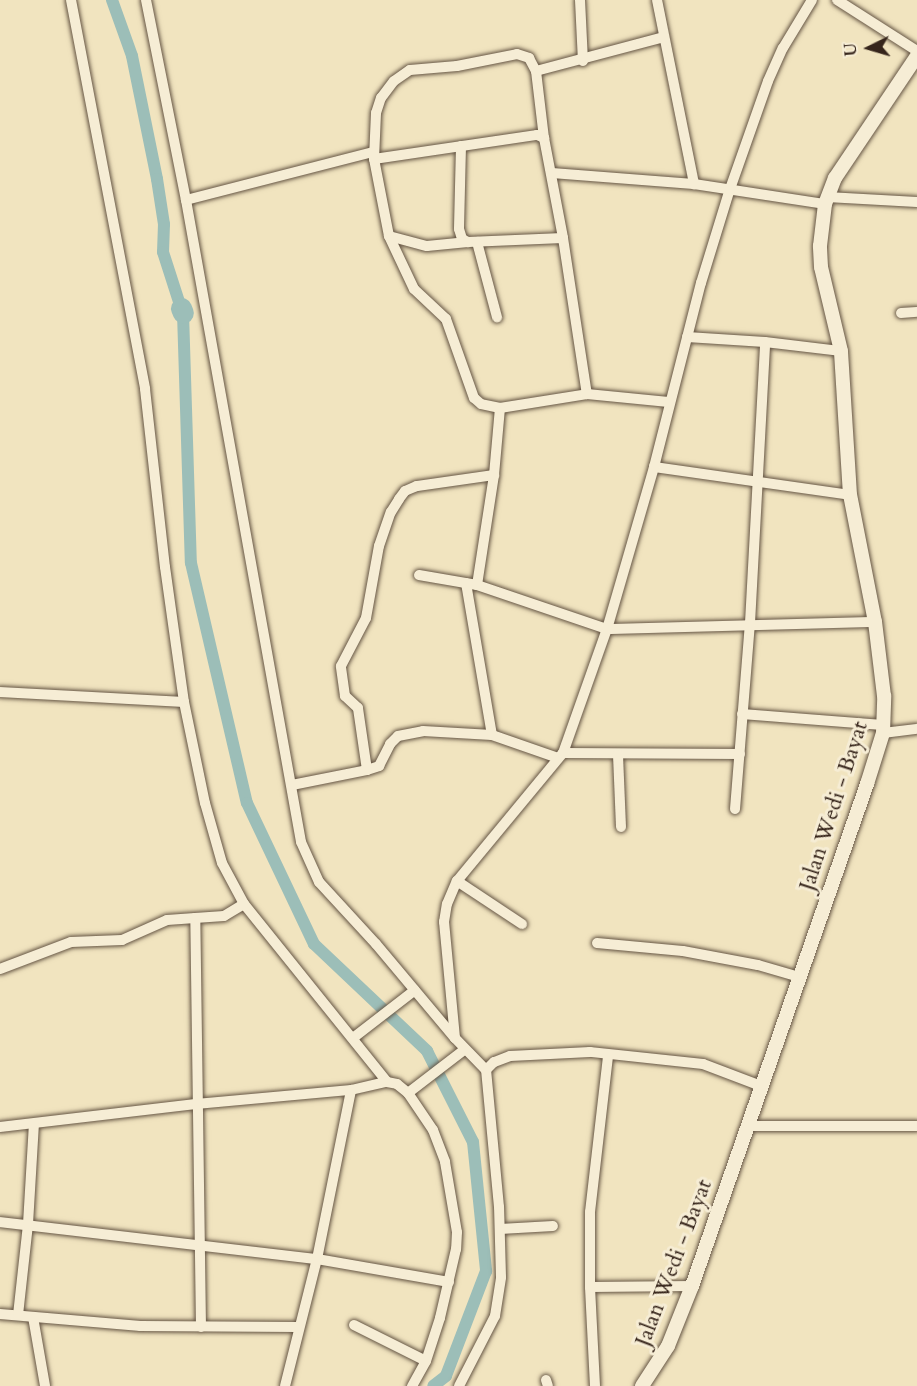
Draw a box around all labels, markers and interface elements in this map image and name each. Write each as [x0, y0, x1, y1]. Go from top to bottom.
north arrow [839, 18, 899, 78]
text: U [840, 42, 863, 57]
street label: Jalan Wedi - Bayat [794, 718, 874, 894]
street label: Jalan Wedi - Bayat [630, 1176, 718, 1350]

